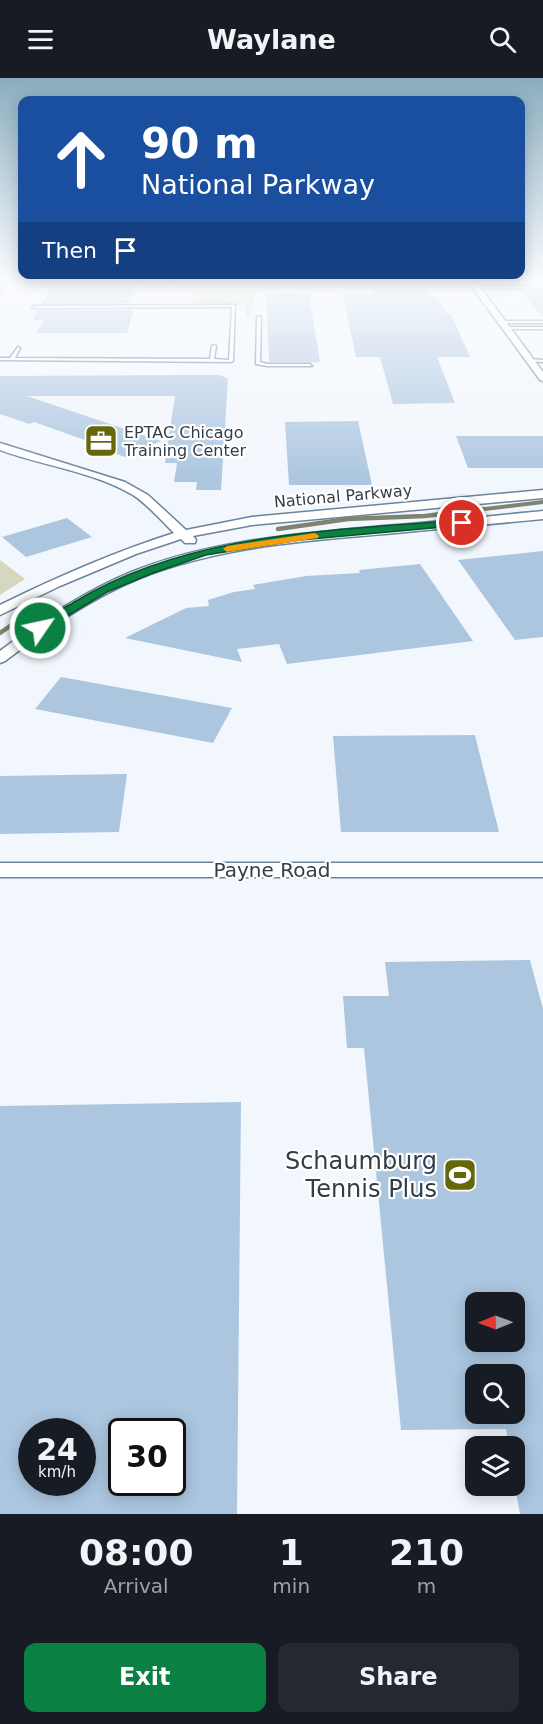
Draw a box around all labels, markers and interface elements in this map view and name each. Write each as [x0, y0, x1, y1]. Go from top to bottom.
icon: menu [24, 23, 57, 56]
icon: search [486, 23, 519, 56]
text: Waylane [207, 24, 336, 55]
text: 90 m [141, 119, 258, 168]
icon: ahead [42, 120, 120, 198]
text: National Parkway [141, 169, 375, 200]
icon: arrive [109, 234, 142, 267]
text: Then [42, 238, 97, 263]
office icon: EPTAC Chicago Training Center [83, 423, 119, 459]
place label: EPTAC Chicago Training Center [123, 423, 246, 460]
street label: National Parkway [273, 480, 413, 512]
pin [436, 497, 487, 548]
icon: arrive [445, 506, 478, 539]
position arrow [8, 596, 72, 660]
street label: Payne Road [214, 858, 330, 882]
place label: Schaumburg Tennis Plus [285, 1147, 437, 1203]
sports icon: Schaumburg Tennis Plus [442, 1157, 478, 1193]
north arrow [465, 1292, 525, 1352]
map controls [465, 1292, 525, 1496]
button: search [465, 1364, 525, 1424]
speed limit sign: 30 [108, 1418, 186, 1496]
text: 24 [36, 1432, 78, 1467]
button: layers [465, 1436, 525, 1496]
text: km/h [38, 1463, 76, 1481]
text: 08:00 [79, 1532, 193, 1573]
text: 1 [279, 1532, 304, 1573]
text: 210 [389, 1532, 464, 1573]
text: Arrival [104, 1574, 169, 1598]
text: min [272, 1574, 310, 1598]
text: m [417, 1574, 436, 1598]
button: Exit [24, 1643, 266, 1712]
button: Share [278, 1643, 519, 1712]

